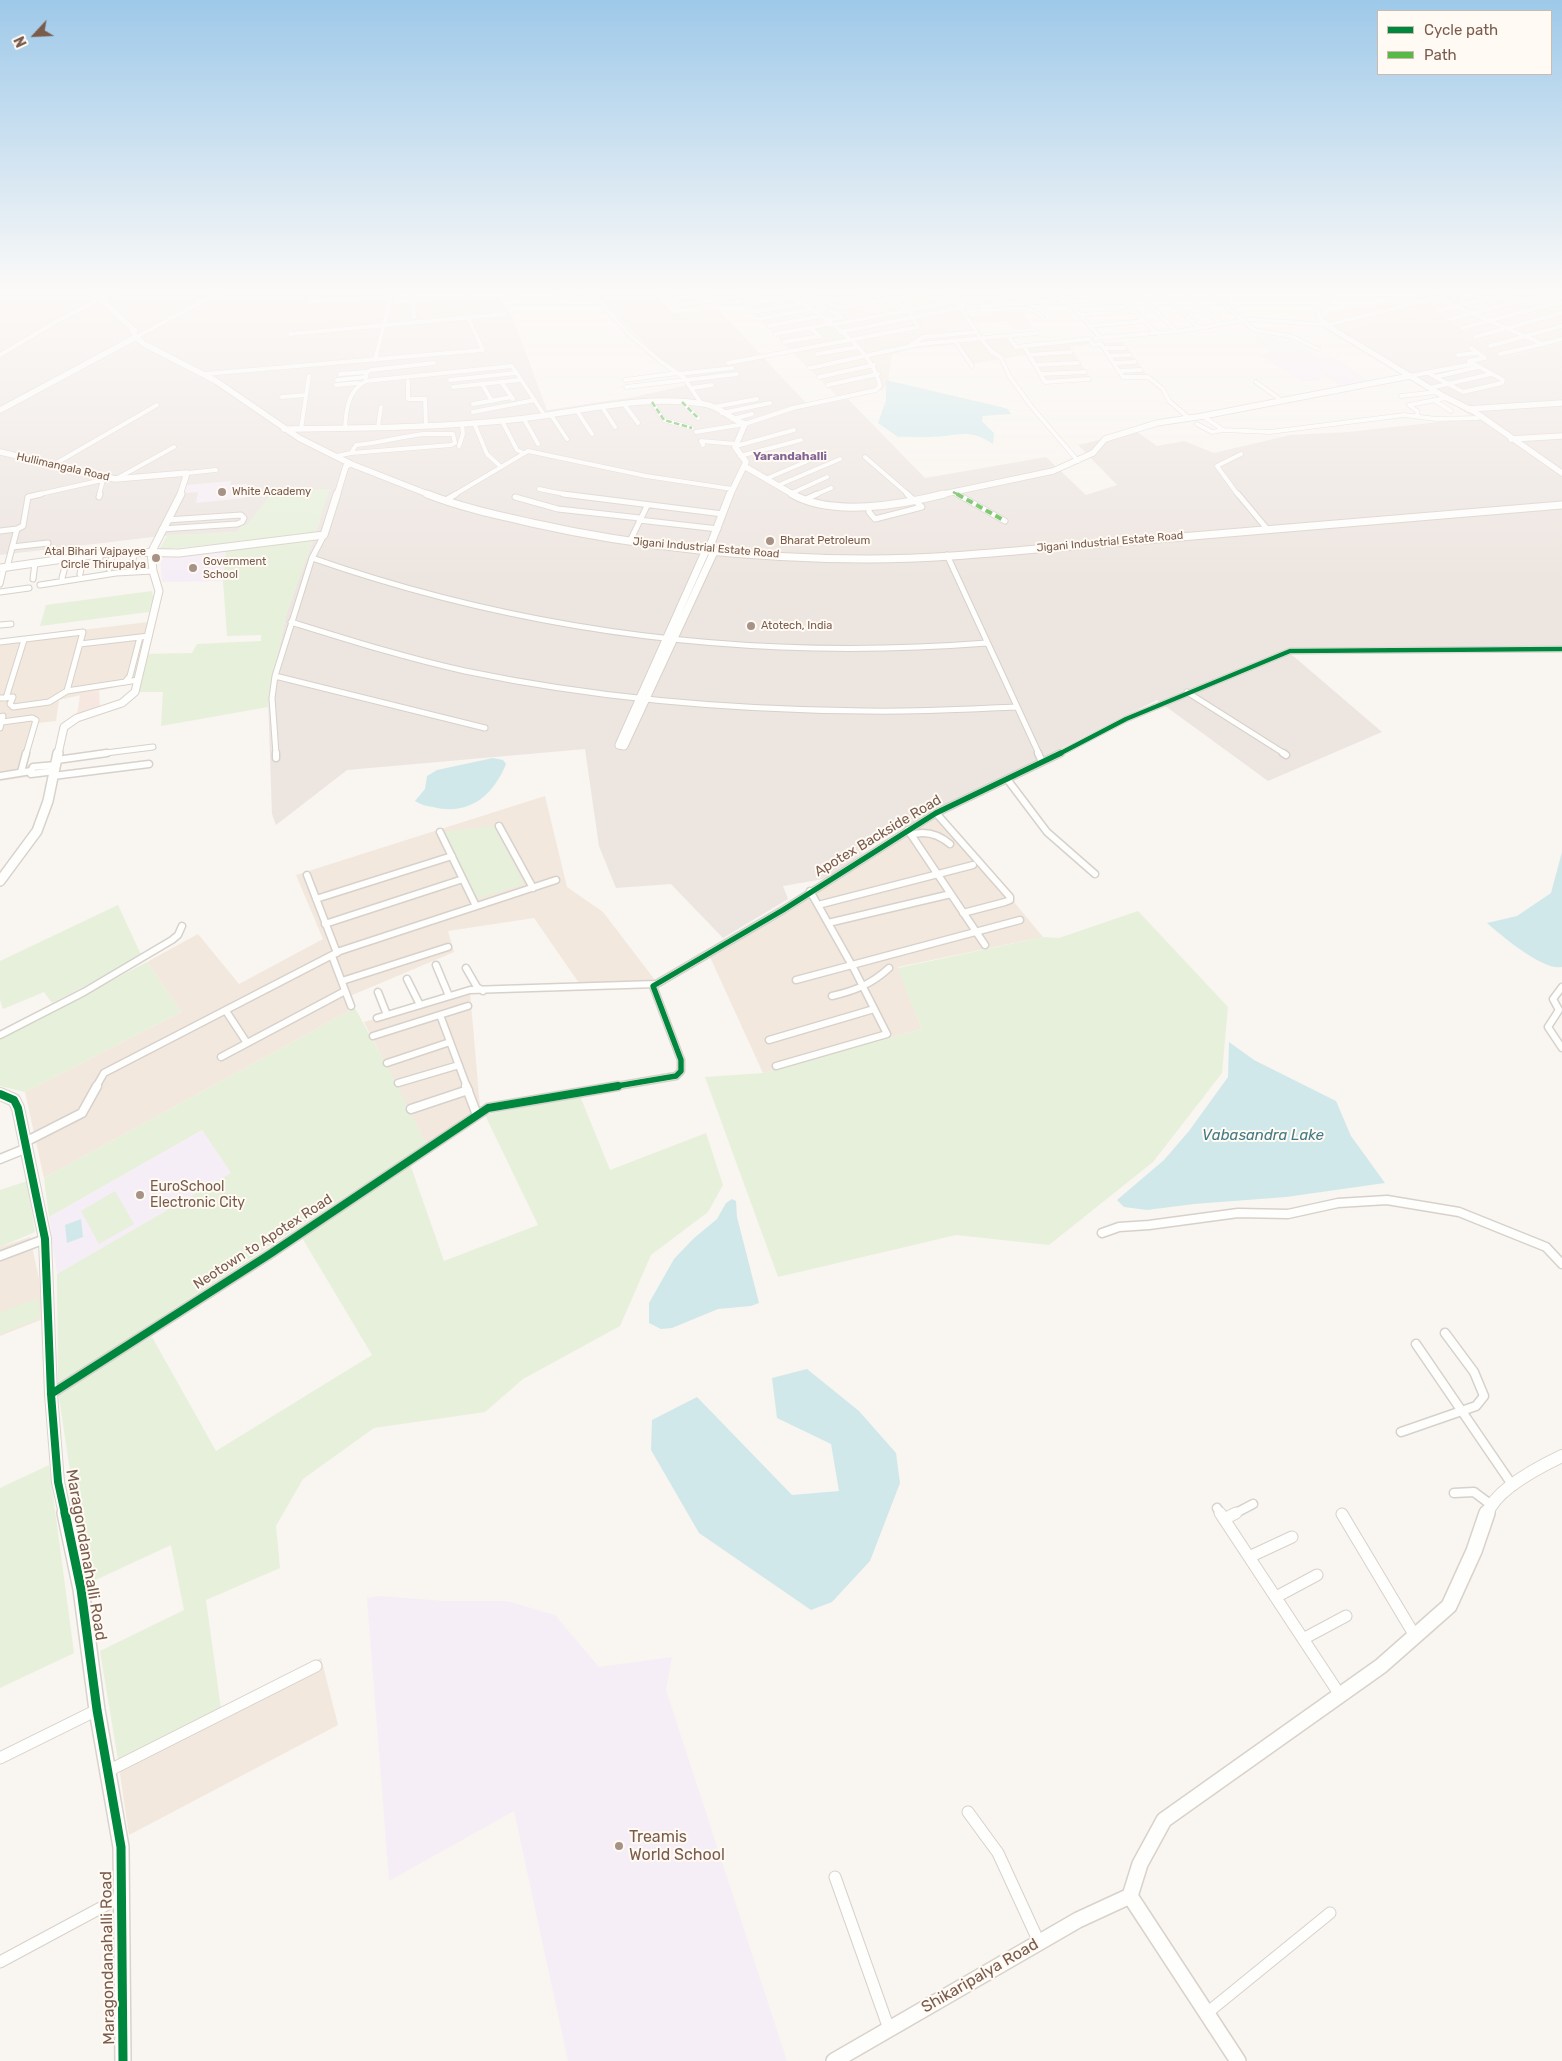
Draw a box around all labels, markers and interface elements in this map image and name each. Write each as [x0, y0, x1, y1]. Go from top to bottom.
north arrow [10, 10, 60, 60]
legend [1377, 10, 1552, 75]
text: Cycle path [1424, 21, 1498, 39]
text: N [11, 33, 31, 50]
text: Path [1424, 46, 1457, 64]
street label: Hullimangala Road [15, 450, 111, 484]
district label: Yarandahalli [753, 450, 827, 464]
place label: White Academy [232, 485, 311, 499]
marker: White Academy [216, 486, 228, 498]
street label: Jigani Industrial Estate Road [1036, 529, 1184, 555]
place label: Bharat Petroleum [780, 534, 870, 548]
street label: Jigani Industrial Estate Road [632, 535, 780, 561]
marker: Bharat Petroleum [764, 535, 776, 547]
place label: Atal Bihari Vajpayee Circle Thirupalya [45, 545, 146, 571]
marker: Atal Bihari Vajpayee Circle Thirupalya [150, 552, 162, 564]
place label: Government School [203, 555, 266, 581]
marker: Government School [187, 562, 199, 574]
place label: Atotech, India [761, 619, 832, 633]
marker: Atotech, India [745, 620, 757, 632]
street label: Apotex Backside Road [812, 791, 944, 881]
water label: Vabasandra Lake [1202, 1127, 1324, 1145]
place label: EuroSchool Electronic City [150, 1179, 245, 1212]
marker: EuroSchool Electronic City [134, 1189, 146, 1201]
street label: Neotown to Apotex Road [191, 1191, 335, 1293]
street label: Maragondanahalli Road [61, 1468, 111, 1642]
place label: Treamis World School [629, 1827, 725, 1865]
marker: Treamis World School [613, 1840, 625, 1852]
street label: Maragondanahalli Road [97, 1871, 119, 2045]
street label: Shikaripalya Road [918, 1935, 1042, 2017]

